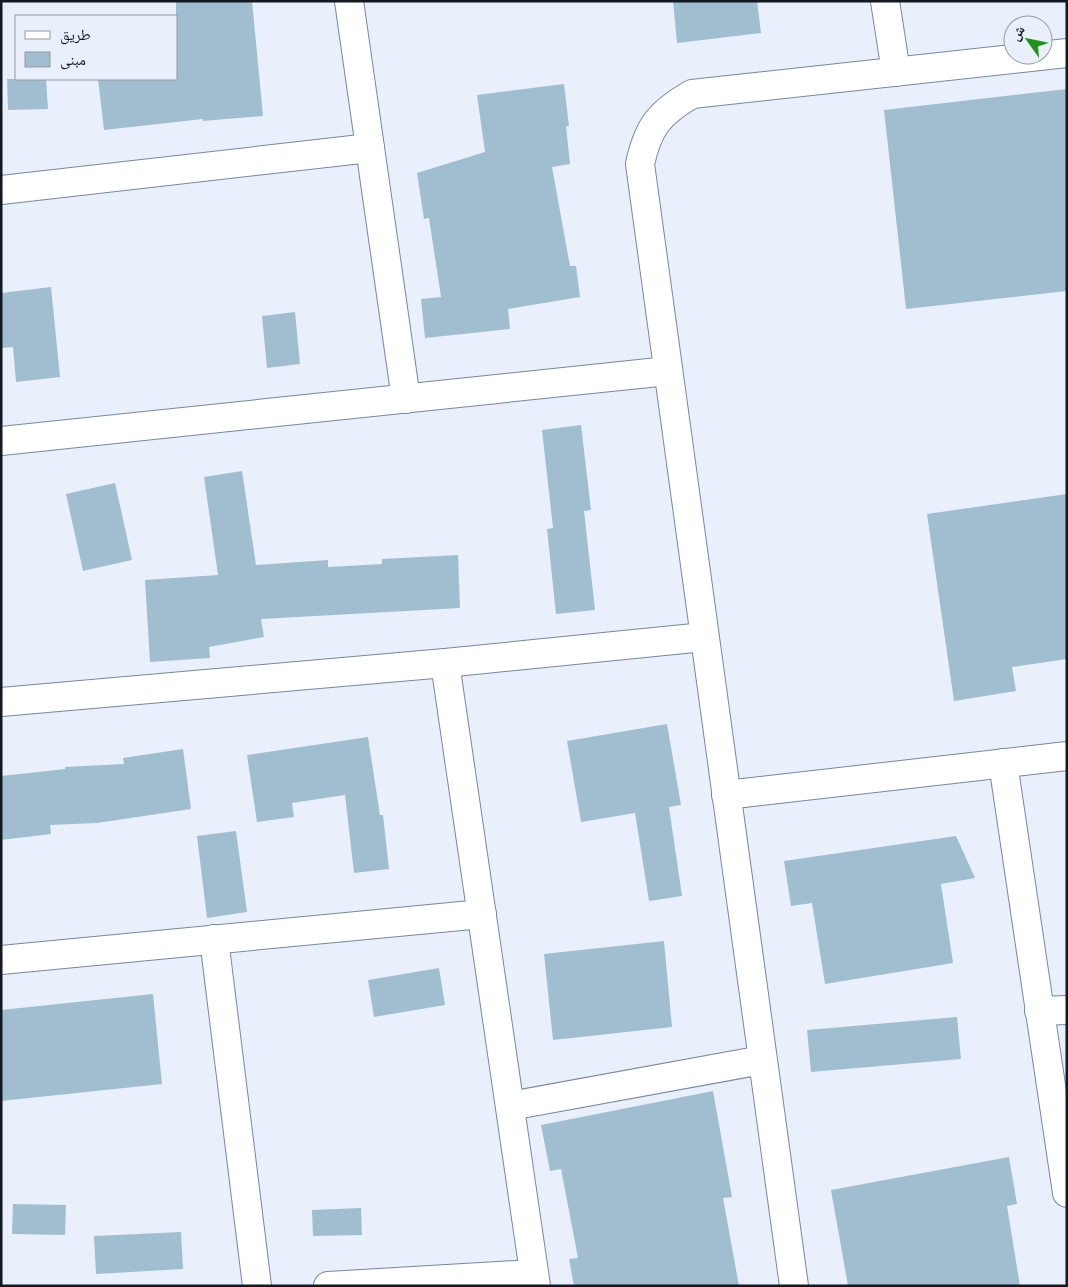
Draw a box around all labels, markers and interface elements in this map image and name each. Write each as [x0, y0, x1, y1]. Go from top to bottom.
legend [15, 15, 178, 80]
north arrow [1003, 15, 1053, 65]
text: ش [1006, 22, 1030, 45]
text: طريق [60, 25, 91, 45]
text: مبنى [60, 50, 86, 70]

